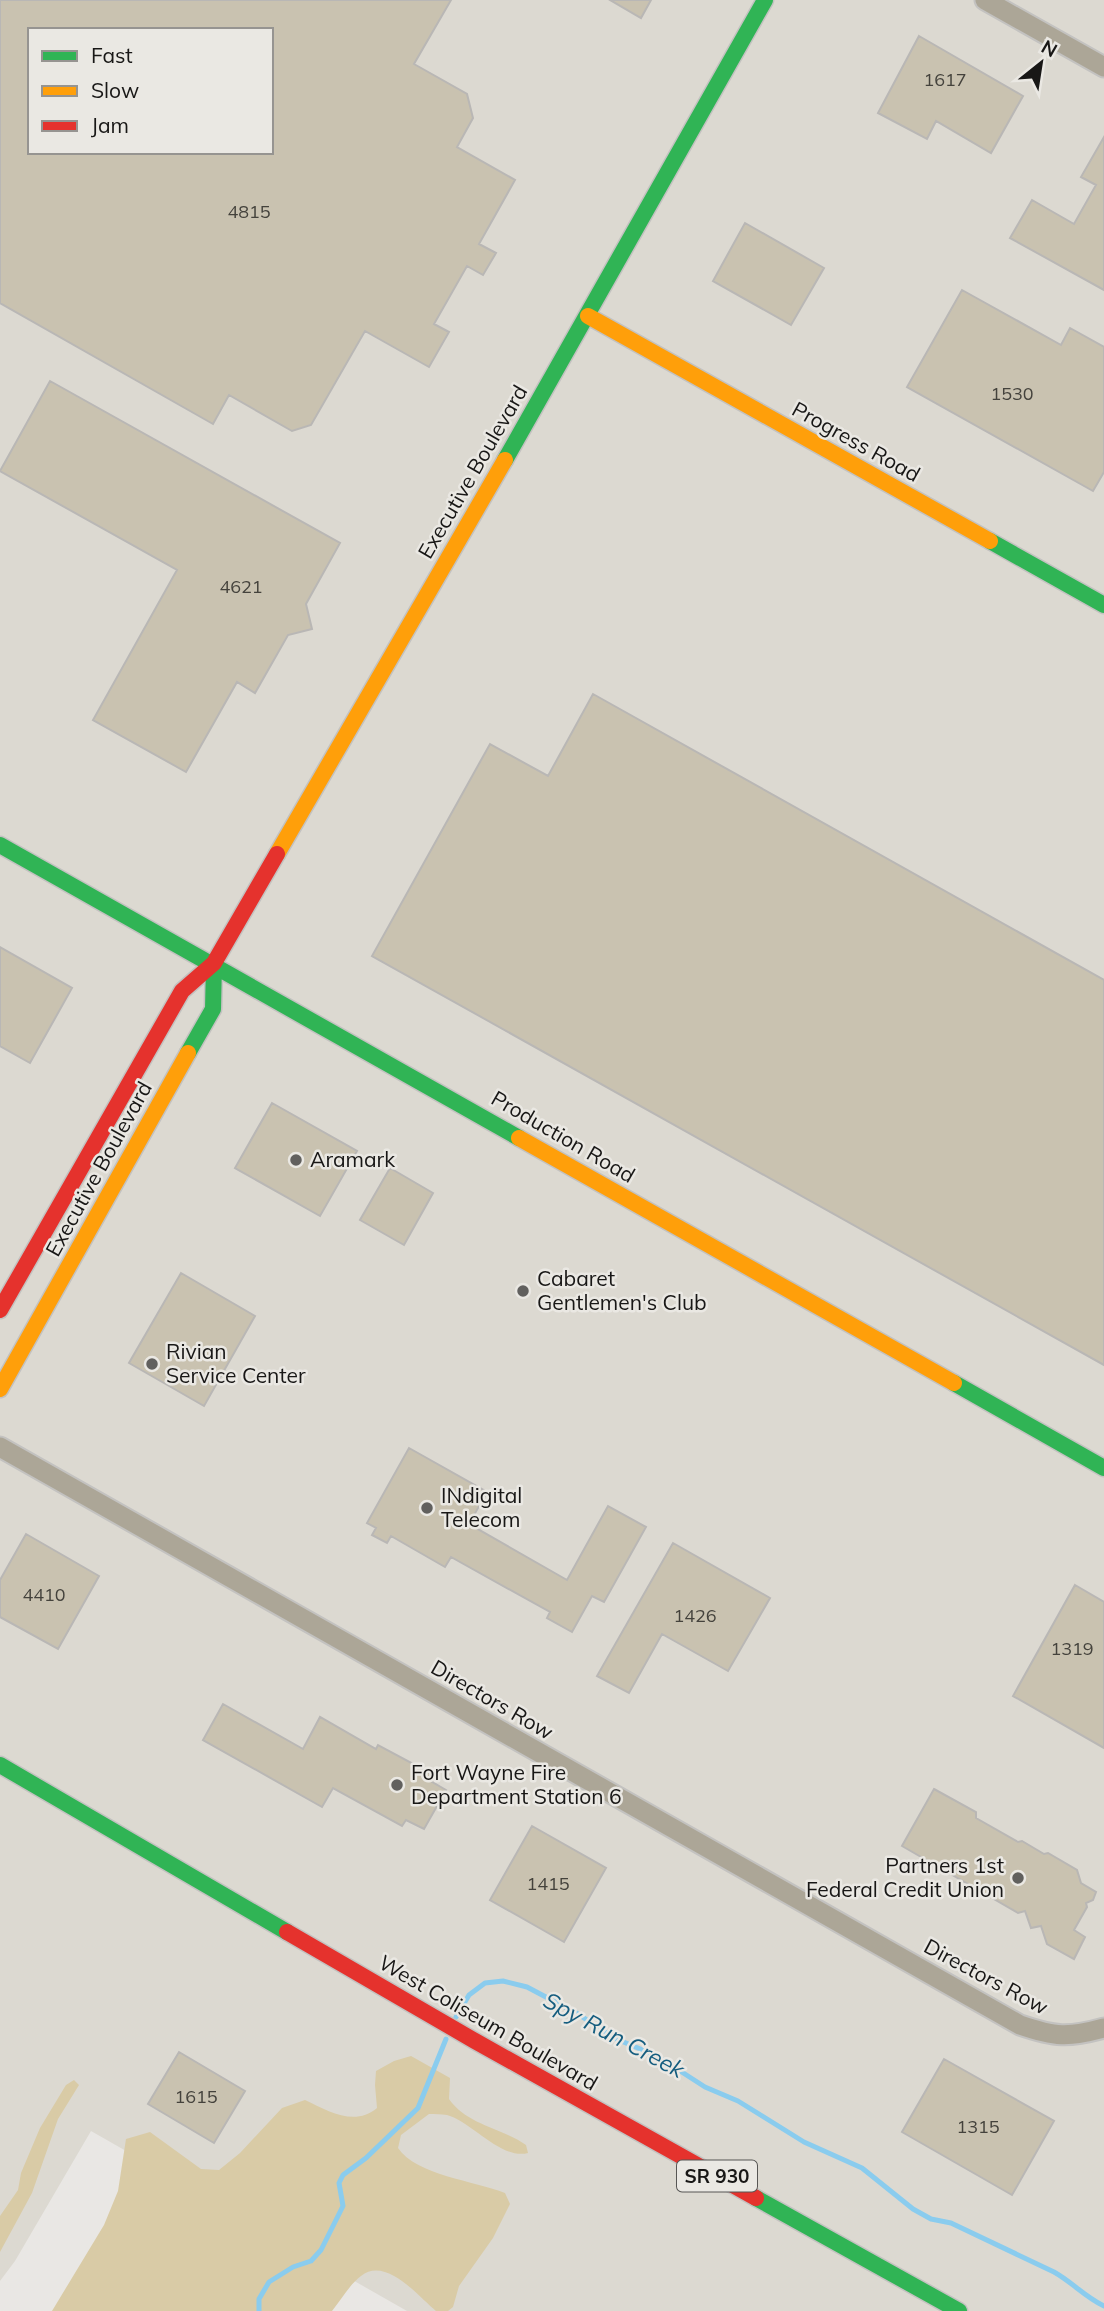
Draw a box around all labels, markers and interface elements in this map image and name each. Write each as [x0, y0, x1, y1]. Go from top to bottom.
legend [28, 28, 273, 154]
north arrow [1006, 28, 1076, 98]
text: N [1037, 34, 1062, 62]
text: Fast [91, 42, 133, 68]
house number: 1617 [923, 68, 967, 91]
text: Slow [91, 77, 139, 103]
text: Jam [91, 112, 129, 138]
house number: 4815 [227, 200, 271, 223]
street label: Executive Boulevard [412, 380, 532, 563]
house number: 1530 [990, 382, 1034, 405]
street label: Progress Road [788, 395, 925, 487]
house number: 4621 [219, 575, 263, 598]
street label: Executive Boulevard [39, 1077, 157, 1260]
street label: Production Road [487, 1084, 640, 1188]
place label: Aramark [310, 1146, 395, 1172]
marker: Aramark [288, 1152, 304, 1168]
place label: Cabaret Gentlemen's Club [537, 1265, 707, 1315]
marker: Cabaret Gentlemen's Club [515, 1283, 531, 1299]
place label: Rivian Service Center [166, 1338, 306, 1388]
marker: Rivian Service Center [144, 1356, 160, 1372]
place label: INdigital Telecom [441, 1482, 522, 1532]
marker: INdigital Telecom [419, 1500, 435, 1516]
house number: 4410 [22, 1583, 66, 1606]
house number: 1426 [673, 1604, 717, 1627]
house number: 1319 [1050, 1637, 1094, 1660]
street label: Directors Row [427, 1654, 558, 1745]
place label: Fort Wayne Fire Department Station 6 [411, 1759, 622, 1809]
marker: Fort Wayne Fire Department Station 6 [389, 1777, 405, 1793]
place label: Partners 1st Federal Credit Union [806, 1852, 1004, 1902]
marker: Partners 1st Federal Credit Union [1010, 1870, 1026, 1886]
house number: 1415 [526, 1872, 570, 1895]
street label: Directors Row [920, 1932, 1053, 2020]
street label: West Coliseum Boulevard [374, 1949, 603, 2096]
water label: Spy Run Creek [539, 1985, 691, 2084]
house number: 1615 [174, 2085, 218, 2108]
house number: 1315 [956, 2115, 1000, 2138]
road number: SR 930 [677, 2160, 757, 2192]

